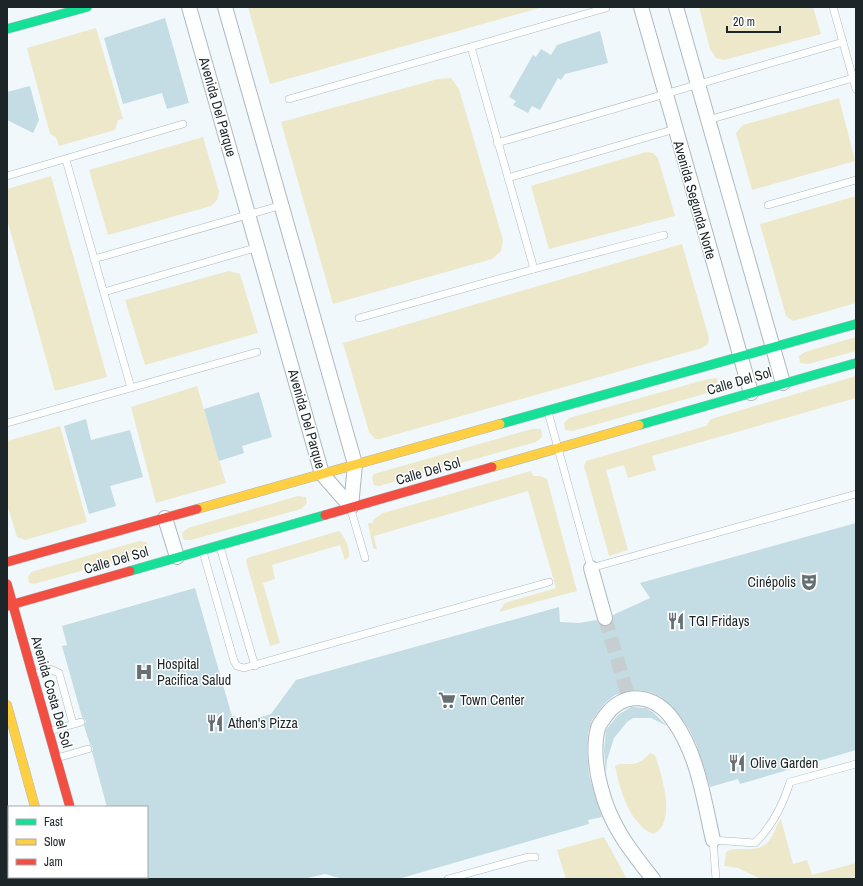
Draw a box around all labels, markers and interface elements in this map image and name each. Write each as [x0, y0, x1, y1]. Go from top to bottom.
scale bar [727, 8, 780, 34]
text: 20 m [733, 14, 755, 30]
street label: Avenida Del Parque [195, 54, 241, 159]
street label: Avenida Segunda Norte [669, 138, 721, 261]
street label: Calle Del Sol [705, 363, 773, 399]
street label: Avenida Del Parque [284, 366, 330, 471]
street label: Calle Del Sol [394, 453, 462, 489]
street label: Calle Del Sol [82, 542, 150, 578]
theatre icon: Cinépolis [799, 572, 819, 592]
place label: Cinépolis [748, 573, 796, 591]
restaurant icon: TGI Fridays [666, 611, 686, 631]
place label: TGI Fridays [689, 612, 750, 630]
street label: Avenida Costa Del Sol [27, 633, 77, 750]
place label: Hospital Pacifica Salud [157, 655, 231, 689]
hospital icon: Hospital Pacifica Salud [134, 662, 154, 682]
supermarket icon: Town Center [437, 690, 457, 710]
place label: Town Center [460, 691, 525, 709]
restaurant icon: Athen's Pizza [205, 713, 225, 733]
place label: Athen's Pizza [227, 714, 298, 732]
restaurant icon: Olive Garden [727, 753, 747, 773]
place label: Olive Garden [750, 754, 818, 772]
legend [8, 806, 148, 878]
text: Fast [44, 814, 63, 830]
text: Slow [44, 834, 66, 850]
text: Jam [44, 854, 63, 870]

